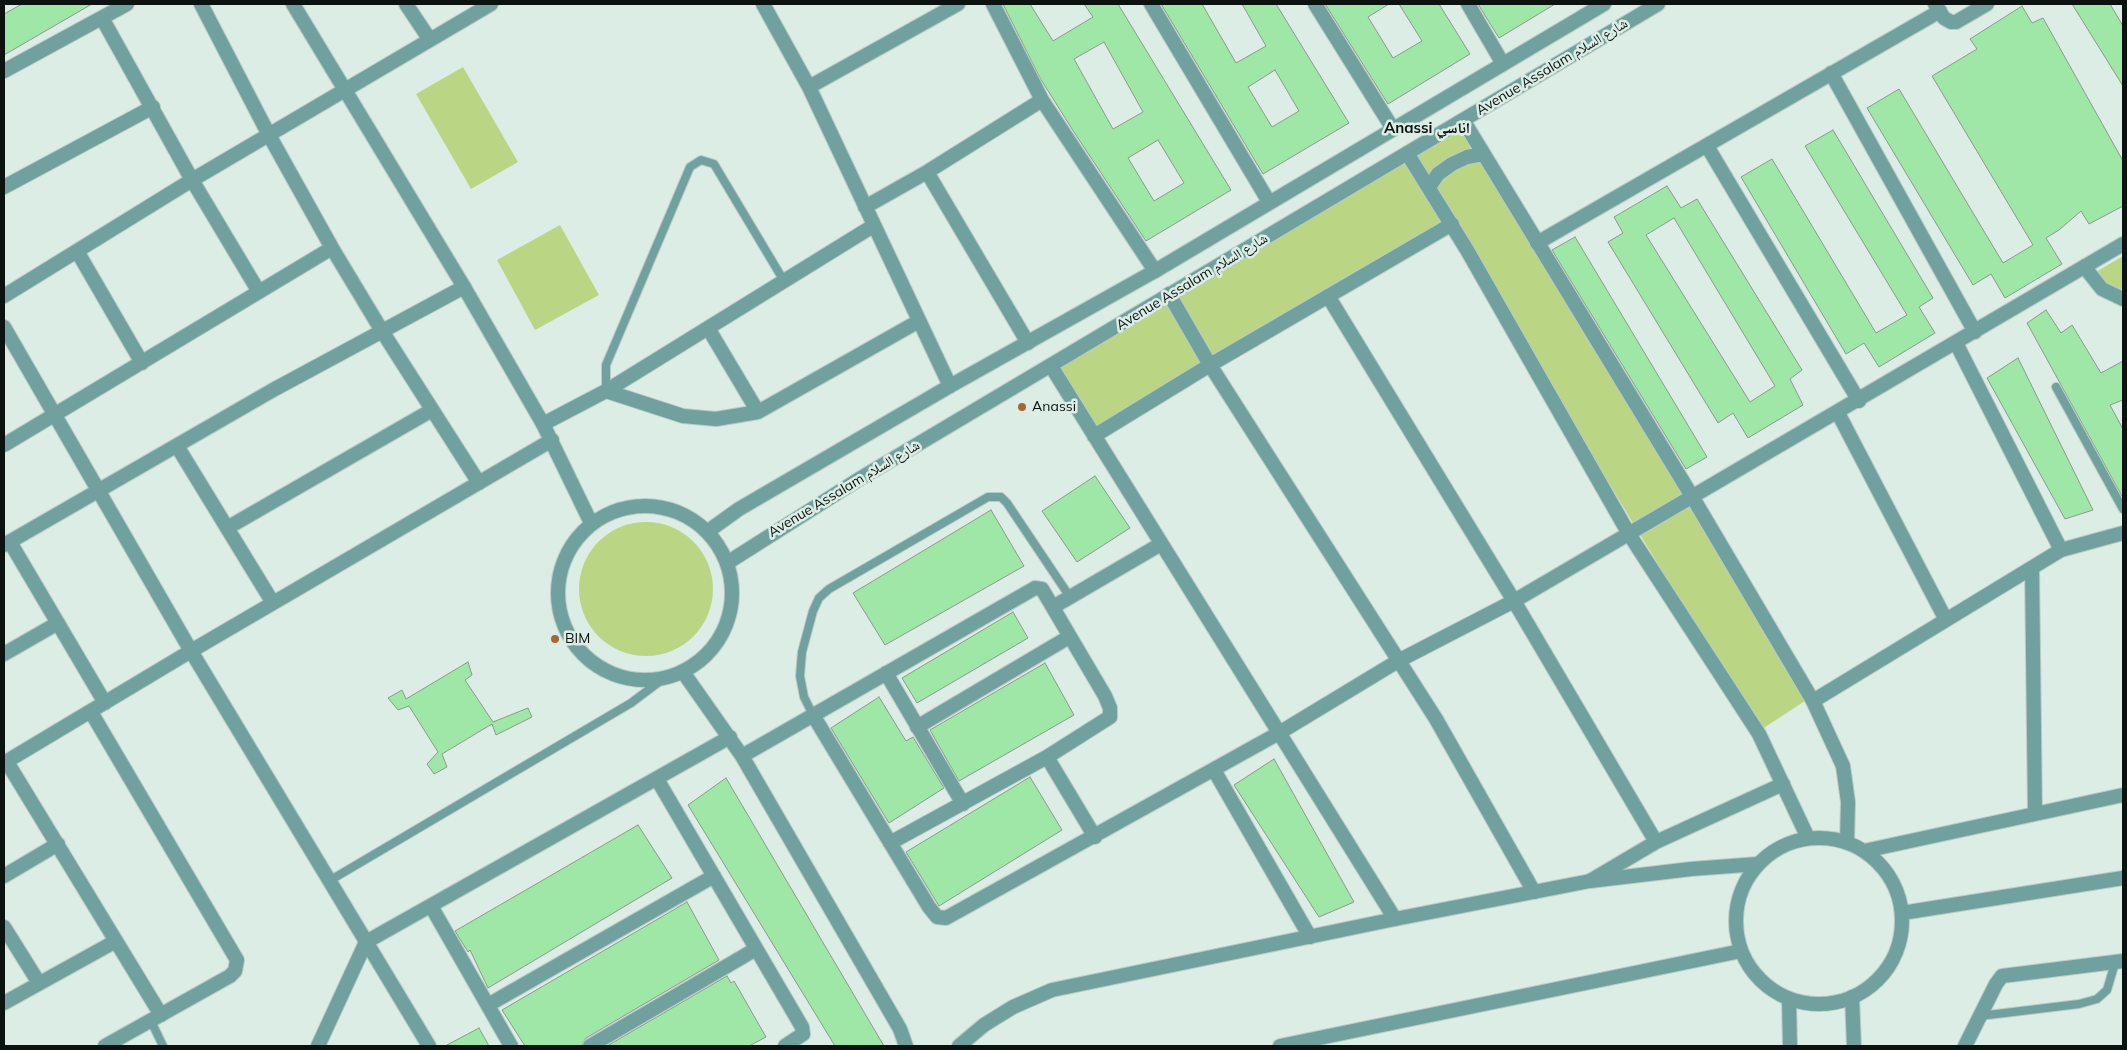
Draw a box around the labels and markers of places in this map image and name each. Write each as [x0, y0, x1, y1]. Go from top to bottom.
place label: Anassi [1032, 399, 1076, 415]
marker: Anassi [1016, 401, 1028, 413]
place label: BIM [565, 631, 590, 647]
marker: BIM [549, 633, 561, 645]

